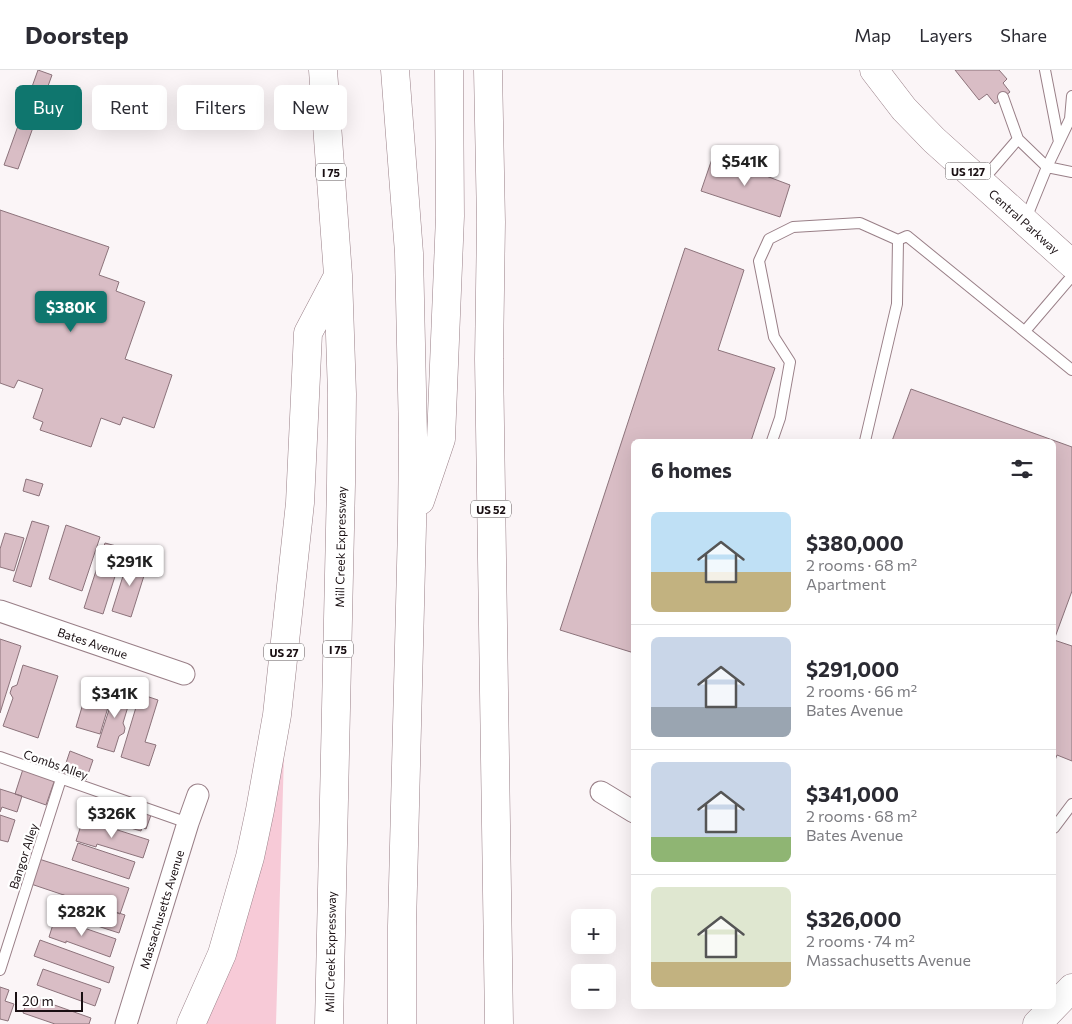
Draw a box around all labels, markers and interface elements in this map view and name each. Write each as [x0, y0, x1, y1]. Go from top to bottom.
text: Doorstep [25, 20, 129, 49]
text: Map [854, 24, 891, 46]
text: Layers [919, 24, 972, 46]
text: Share [1000, 24, 1047, 46]
chip: Buy [15, 85, 82, 130]
chip: Rent [92, 85, 167, 130]
chip: Filters [177, 85, 264, 130]
chip: New [274, 85, 347, 130]
pin: $541K [710, 144, 780, 187]
text: $541K [722, 151, 768, 170]
road number: US 127 [946, 162, 990, 180]
road number: I 75 [316, 164, 346, 180]
street label: Central Parkway [986, 186, 1063, 257]
pin: $380K [36, 290, 106, 333]
text: $380K [46, 297, 96, 316]
icon: filters [1008, 455, 1036, 483]
text: 6 homes [651, 457, 732, 482]
street label: Mill Creek Expressway [332, 486, 348, 608]
road number: US 52 [471, 500, 511, 518]
text: $380,000 [806, 530, 904, 555]
icon: home [691, 532, 751, 592]
pin: $291K [95, 544, 165, 587]
text: $291K [107, 551, 153, 570]
text: 2 rooms · 68 m² [806, 555, 917, 574]
text: Apartment [806, 574, 886, 593]
street label: Bates Avenue [56, 624, 130, 661]
road number: I 75 [323, 640, 353, 658]
road number: US 27 [264, 644, 304, 660]
text: $291,000 [806, 656, 899, 681]
icon: home [691, 657, 751, 717]
pin: $341K [80, 676, 150, 719]
text: 2 rooms · 66 m² [806, 681, 917, 700]
text: $341K [92, 683, 138, 702]
text: Bates Avenue [806, 700, 903, 719]
street label: Combs Alley [22, 746, 90, 782]
text: $341,000 [806, 781, 899, 806]
icon: home [691, 782, 751, 842]
pin: $326K [77, 796, 147, 839]
text: $326K [88, 803, 136, 822]
text: 2 rooms · 68 m² [806, 806, 917, 825]
street label: Bangor Alley [6, 821, 40, 891]
text: Bates Avenue [806, 825, 903, 844]
street label: Massachusetts Avenue [136, 848, 186, 971]
street label: Mill Creek Expressway [322, 891, 338, 1013]
pin: $282K [47, 894, 117, 937]
text: $282K [58, 901, 106, 920]
text: $326,000 [806, 906, 901, 931]
icon: home [691, 907, 751, 967]
map controls [571, 909, 616, 1009]
button: + [571, 909, 616, 954]
text: 2 rooms · 74 m² [806, 931, 915, 950]
text: Massachusetts Avenue [806, 950, 971, 969]
button: − [571, 964, 616, 1009]
scale bar [15, 989, 82, 1012]
text: 20 m [22, 992, 54, 1009]

